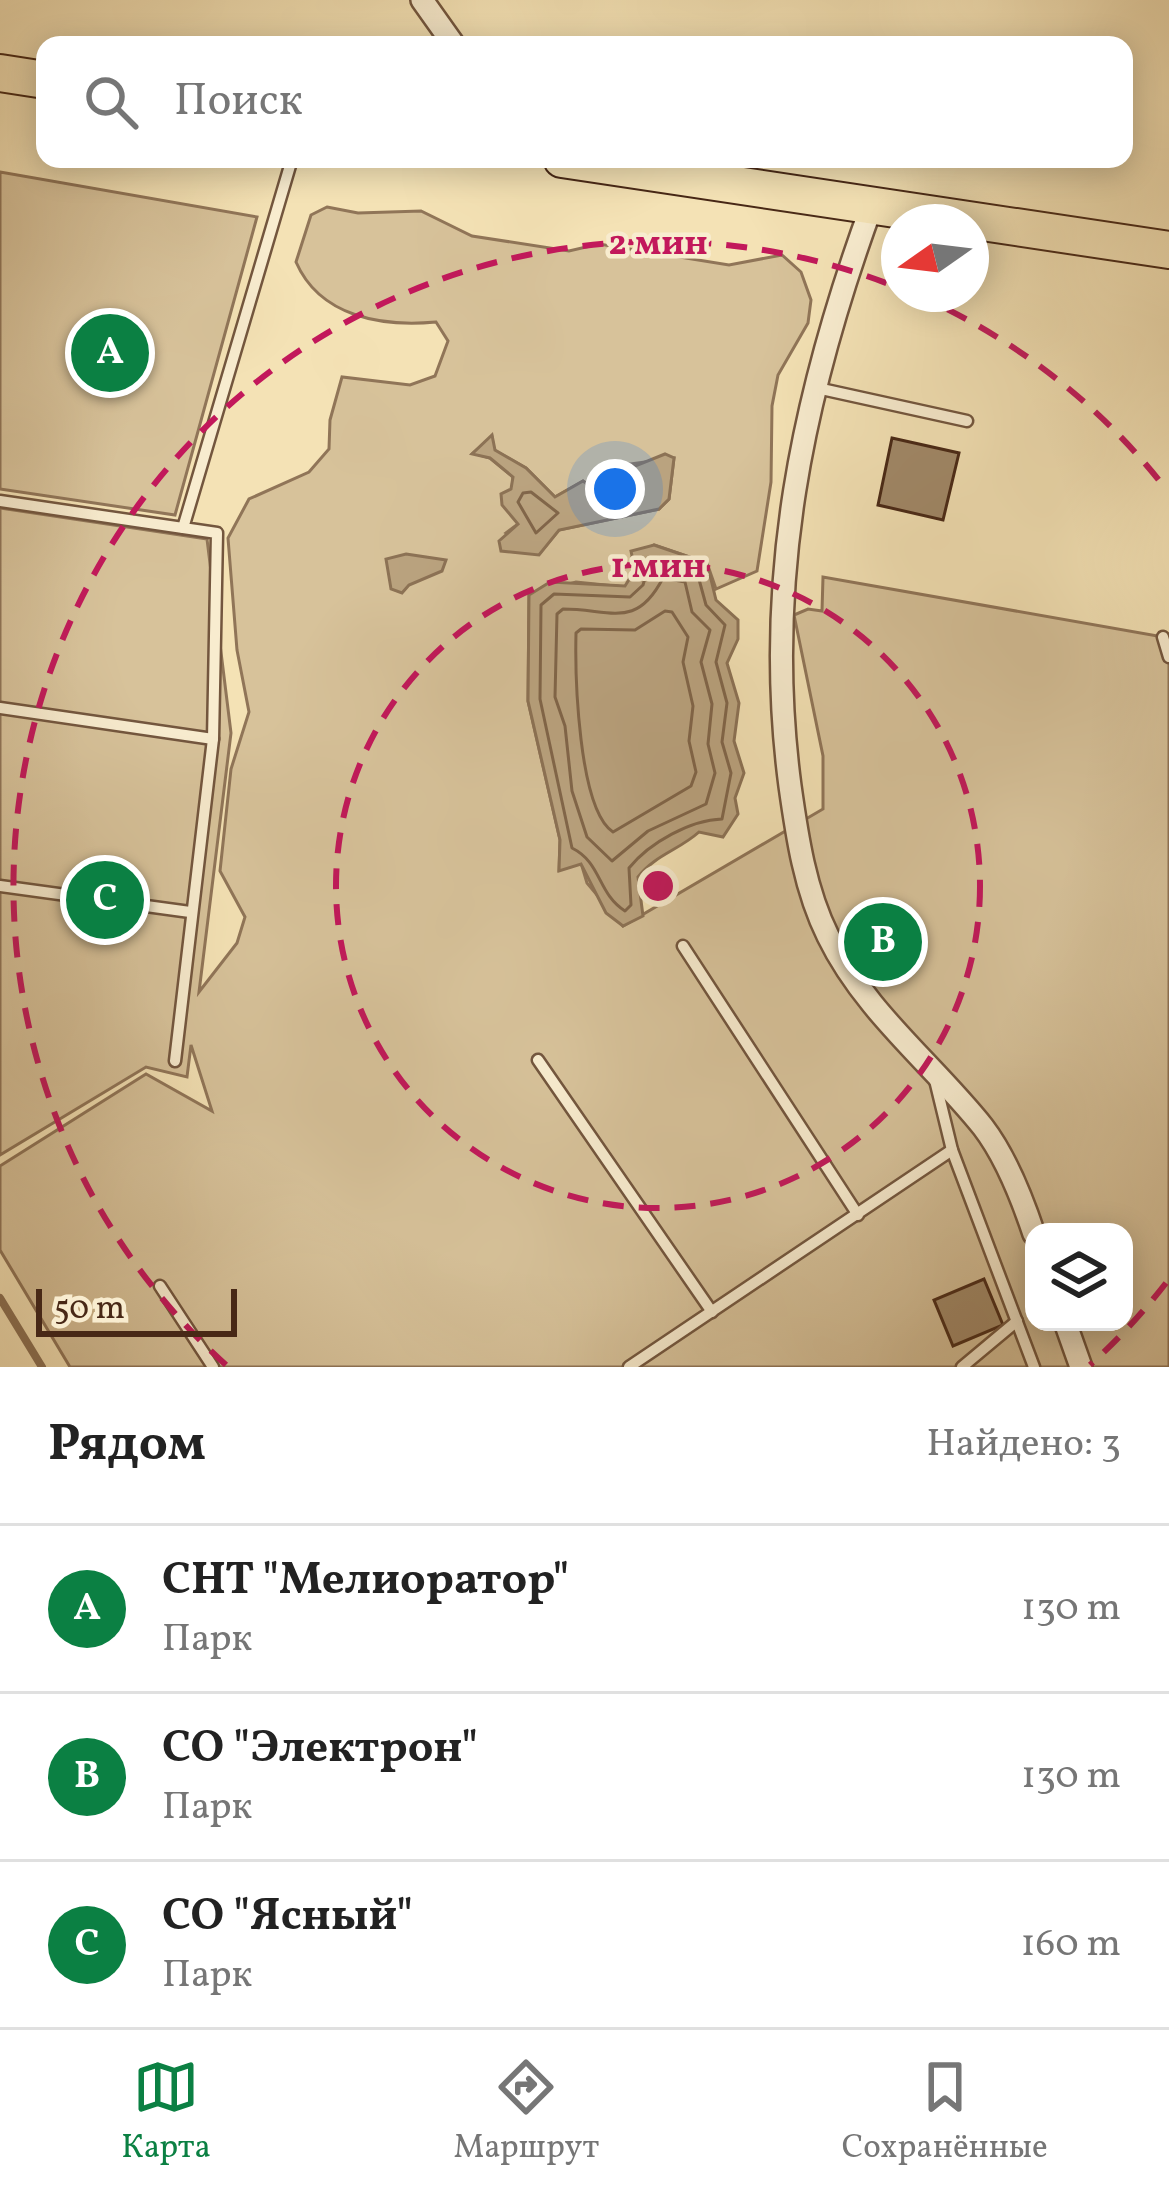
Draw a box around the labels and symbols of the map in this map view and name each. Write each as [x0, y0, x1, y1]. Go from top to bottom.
north arrow [881, 204, 989, 312]
text: 2 мин [608, 220, 708, 270]
pin: A [71, 308, 149, 398]
your location [585, 459, 645, 519]
text: 1 мин [610, 543, 706, 593]
pin: C [66, 855, 144, 945]
centre of rings [637, 865, 679, 907]
pin: B [844, 897, 922, 987]
scale bar [36, 1283, 237, 1336]

